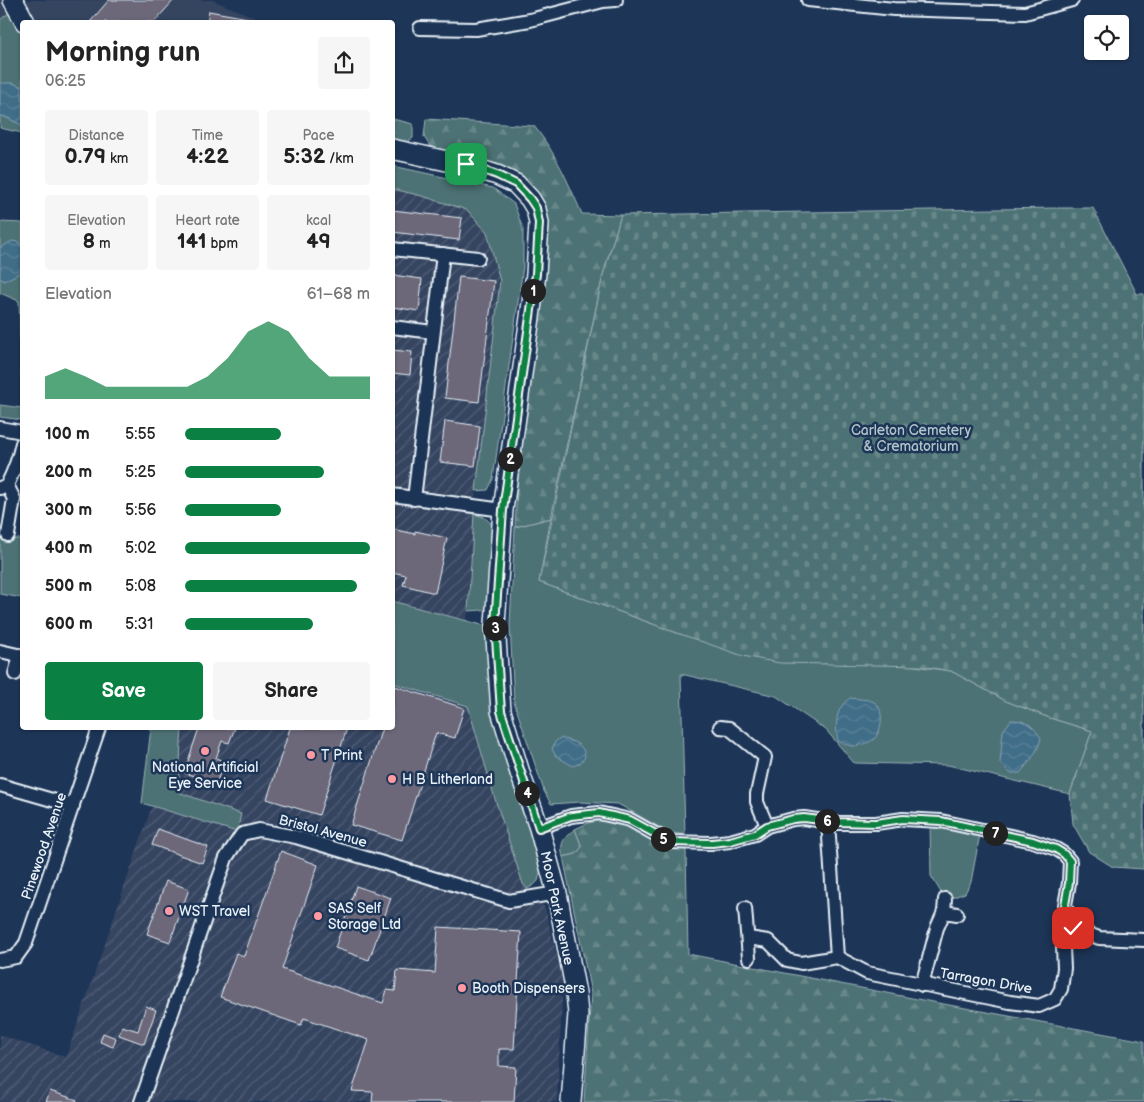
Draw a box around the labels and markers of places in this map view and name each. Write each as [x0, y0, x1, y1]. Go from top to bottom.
pin [445, 143, 487, 185]
pin: 1 [520, 278, 546, 304]
pin: 2 [498, 446, 522, 472]
pin: 3 [482, 616, 508, 640]
marker: National Artificial Eye Service [199, 745, 211, 757]
place label: T Print [321, 747, 363, 764]
marker: T Print [305, 749, 317, 761]
place label: National Artificial Eye Service [152, 759, 258, 792]
place label: H B Litherland [402, 771, 493, 788]
marker: H B Litherland [386, 773, 398, 785]
pin: 4 [514, 780, 540, 806]
pin: 6 [814, 808, 840, 834]
pin: 7 [982, 820, 1008, 846]
pin: 5 [650, 826, 676, 852]
place label: SAS Self Storage Ltd [328, 900, 401, 933]
place label: WST Travel [179, 903, 250, 920]
marker: WST Travel [163, 905, 175, 917]
pin [1052, 907, 1094, 949]
marker: SAS Self Storage Ltd [312, 910, 324, 922]
place label: Booth Dispensers [472, 980, 585, 997]
marker: Booth Dispensers [456, 982, 468, 994]

